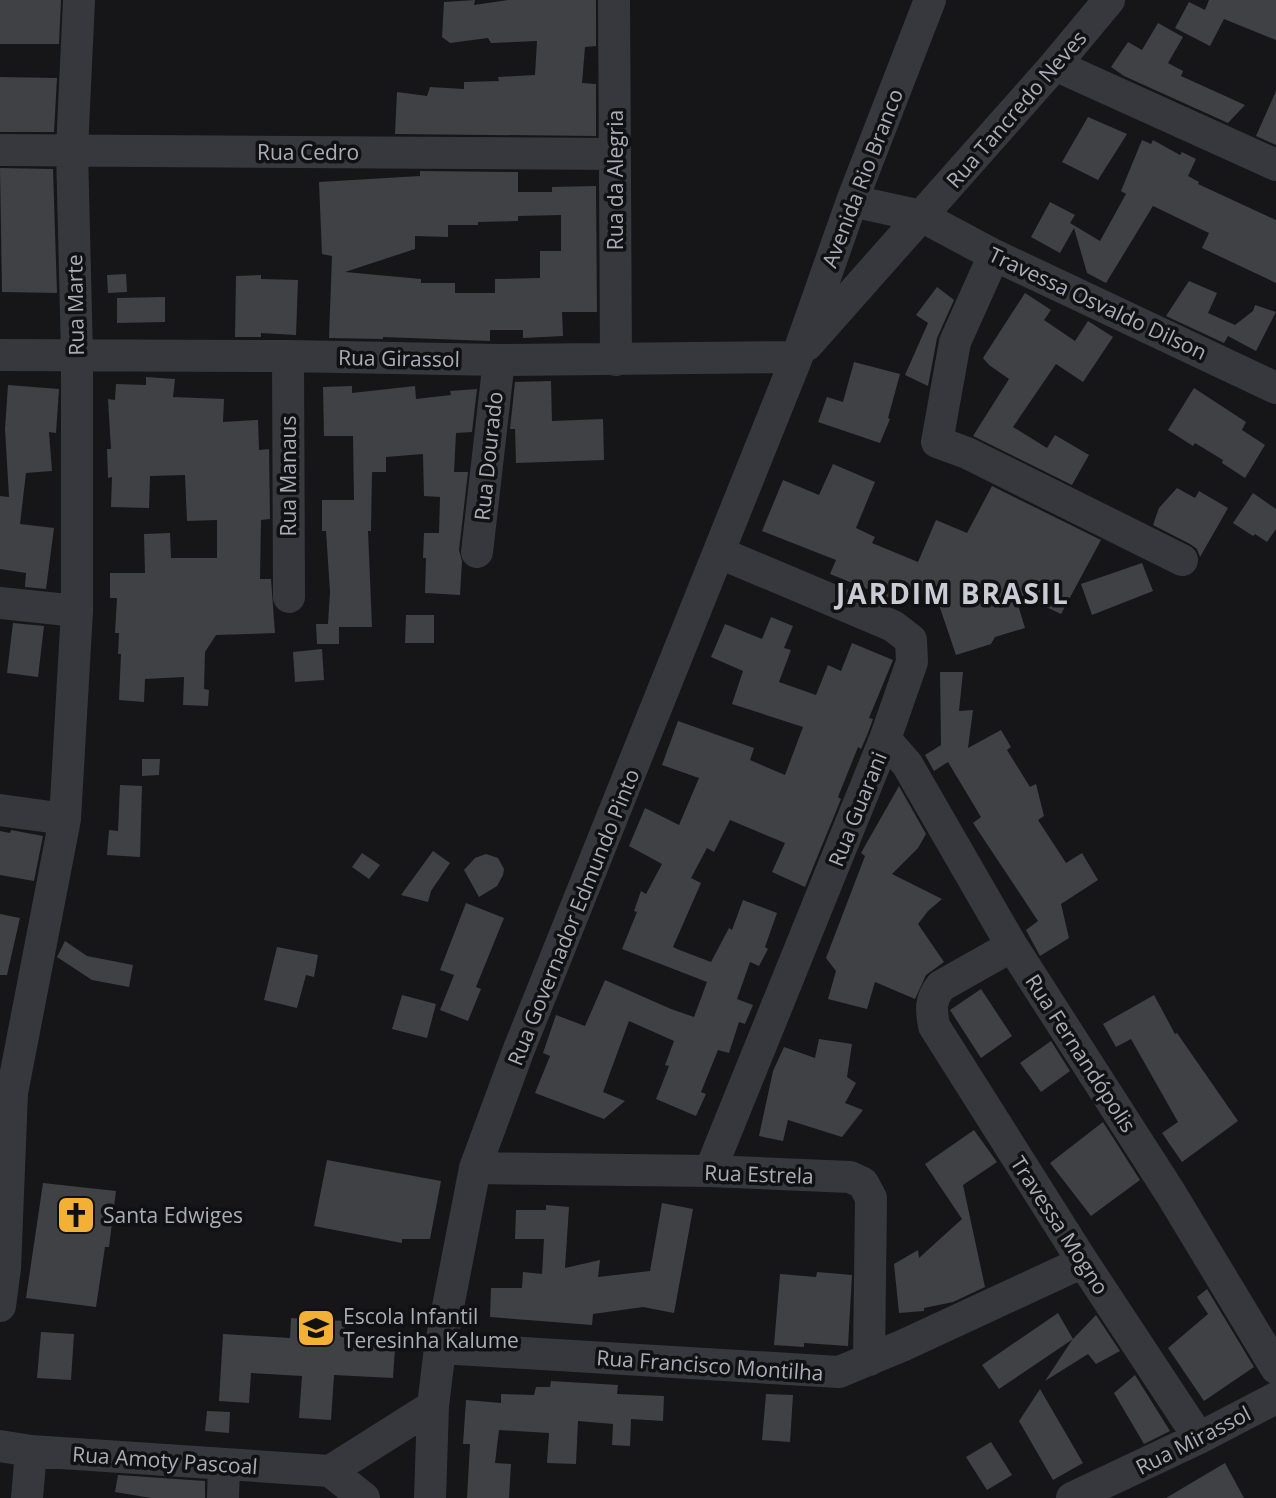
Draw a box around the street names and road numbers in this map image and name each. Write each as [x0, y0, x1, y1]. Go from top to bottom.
street label: Rua Tancredo Neves [940, 24, 1092, 194]
street label: Avenida Rio Branco [815, 85, 909, 271]
street label: Rua da Alegria [601, 110, 629, 250]
street label: Rua Cedro [257, 138, 359, 166]
street label: Travessa Osvaldo Dilson [985, 240, 1211, 366]
street label: Rua Marte [60, 254, 90, 356]
street label: Rua Girassol [338, 343, 460, 373]
street label: Rua Dourado [467, 390, 509, 522]
street label: Rua Manaus [274, 416, 302, 536]
street label: Rua Guarani [821, 748, 893, 870]
street label: Rua Governador Edmundo Pinto [501, 765, 645, 1069]
street label: Rua Fernandópolis [1019, 969, 1143, 1137]
street label: Travessa Mogno [1005, 1150, 1115, 1300]
street label: Rua Estrela [704, 1158, 814, 1190]
street label: Rua Francisco Montilha [596, 1343, 824, 1387]
street label: Rua Mirassol [1131, 1399, 1255, 1481]
street label: Rua Amoty Pascoal [71, 1440, 259, 1480]

